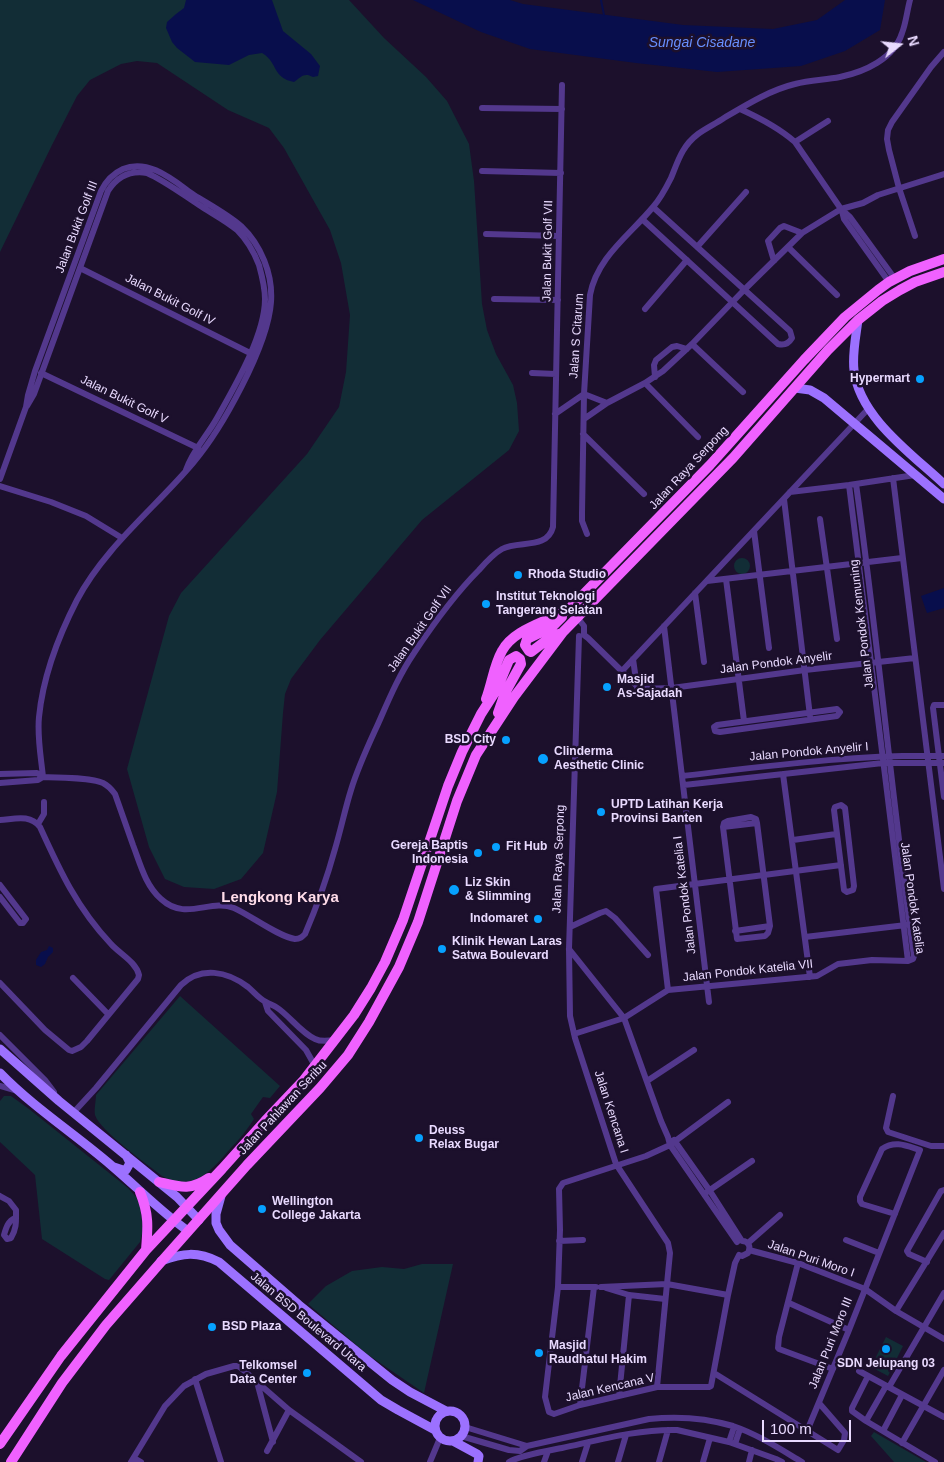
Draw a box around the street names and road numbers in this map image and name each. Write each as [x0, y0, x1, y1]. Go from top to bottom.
street label: Jalan Bukit Golf III [53, 179, 101, 275]
street label: Jalan Bukit Golf VII [540, 200, 556, 302]
street label: Jalan Bukit Golf IV [123, 271, 217, 329]
street label: Jalan S Citarum [567, 293, 587, 379]
street label: Jalan Bukit Golf V [78, 373, 170, 427]
street label: Jalan Raya Serpong [647, 423, 731, 513]
street label: Jalan Pondok Kemuning [847, 559, 877, 689]
street label: Jalan Bukit Golf VII [385, 583, 455, 675]
street label: Jalan Pondok Anyelir [719, 649, 833, 677]
street label: Jalan Pondok Anyelir I [749, 740, 869, 764]
street label: Jalan Raya Serpong [550, 804, 568, 914]
street label: Jalan Pondok Katelia I [671, 835, 699, 955]
street label: Jalan Pondok Katelia [897, 841, 927, 955]
street label: Jalan Pondok Katelia VII [682, 957, 814, 985]
street label: Jalan Pahlawan Seribu [236, 1058, 330, 1158]
street label: Jalan Kencana I [591, 1069, 631, 1155]
street label: Jalan Puri Moro I [766, 1237, 856, 1281]
street label: Jalan BSD Boulevard Utara [247, 1269, 369, 1375]
street label: Jalan Puri Moro III [806, 1295, 856, 1391]
street label: Jalan Kencana V [564, 1371, 656, 1405]

